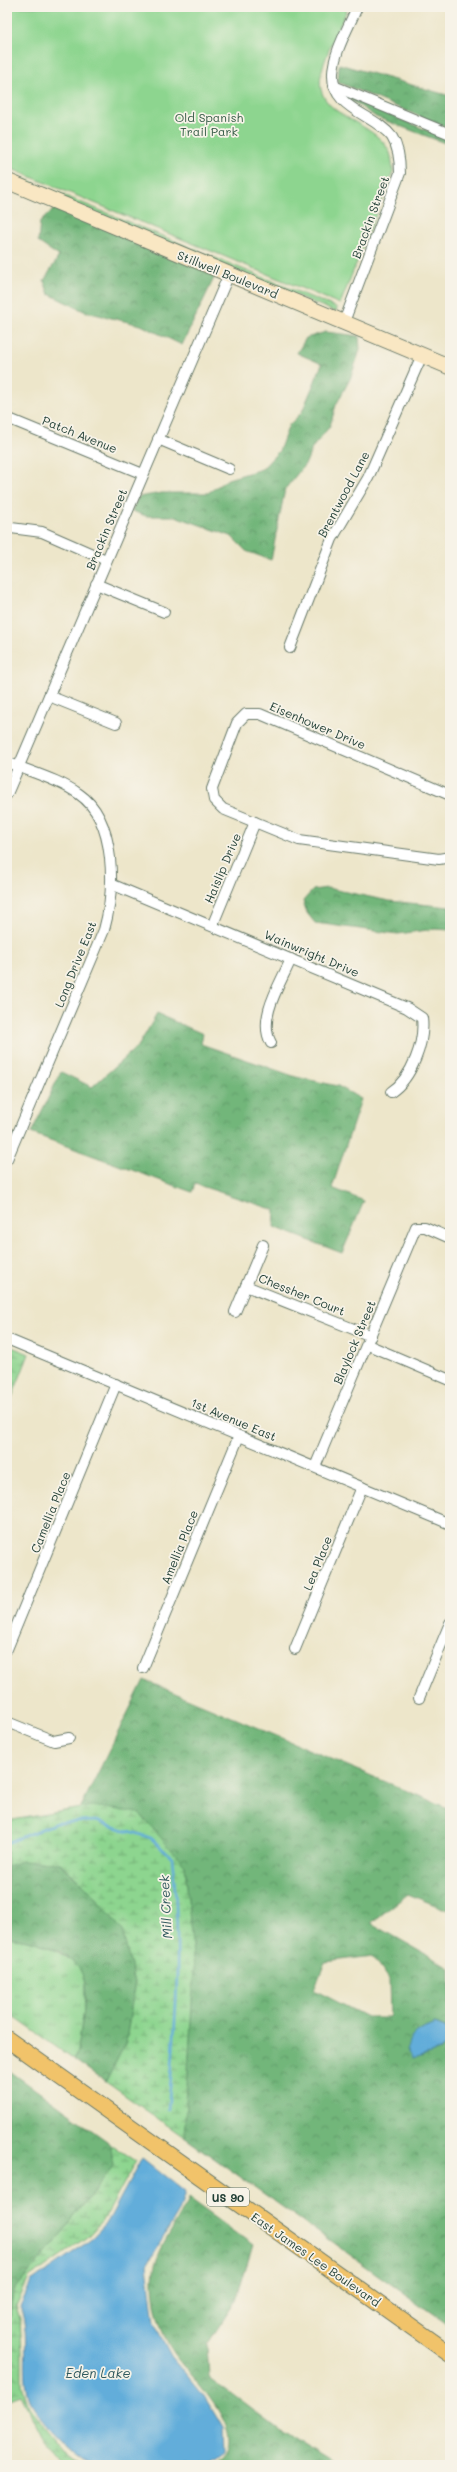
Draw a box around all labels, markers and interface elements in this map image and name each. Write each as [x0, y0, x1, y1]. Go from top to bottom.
park label: Old Spanish Trail Park [175, 109, 243, 139]
street label: Brackin Street [348, 174, 392, 260]
street label: Stillwell Boulevard [175, 246, 281, 302]
street label: Patch Avenue [40, 412, 120, 456]
street label: Brentwood Lane [313, 448, 373, 540]
street label: Brackin Street [82, 486, 130, 572]
street label: Eisenhower Drive [268, 698, 368, 752]
street label: Haislip Drive [200, 830, 244, 906]
street label: Long Drive East [50, 918, 100, 1010]
street label: Wainwright Drive [262, 926, 362, 980]
street label: Chessher Court [256, 1269, 348, 1319]
street label: Blaylock Street [329, 1298, 379, 1386]
street label: 1st Avenue East [189, 1394, 279, 1444]
street label: Camellia Place [26, 1469, 74, 1555]
street label: Amellia Place [157, 1508, 201, 1586]
street label: Lea Place [299, 1533, 335, 1593]
water label: Mill Creek [155, 1874, 175, 1939]
road number: US 90 [207, 2188, 249, 2206]
street label: East James Lee Boulevard [248, 2208, 384, 2310]
water label: Eden Lake [66, 2364, 131, 2381]

